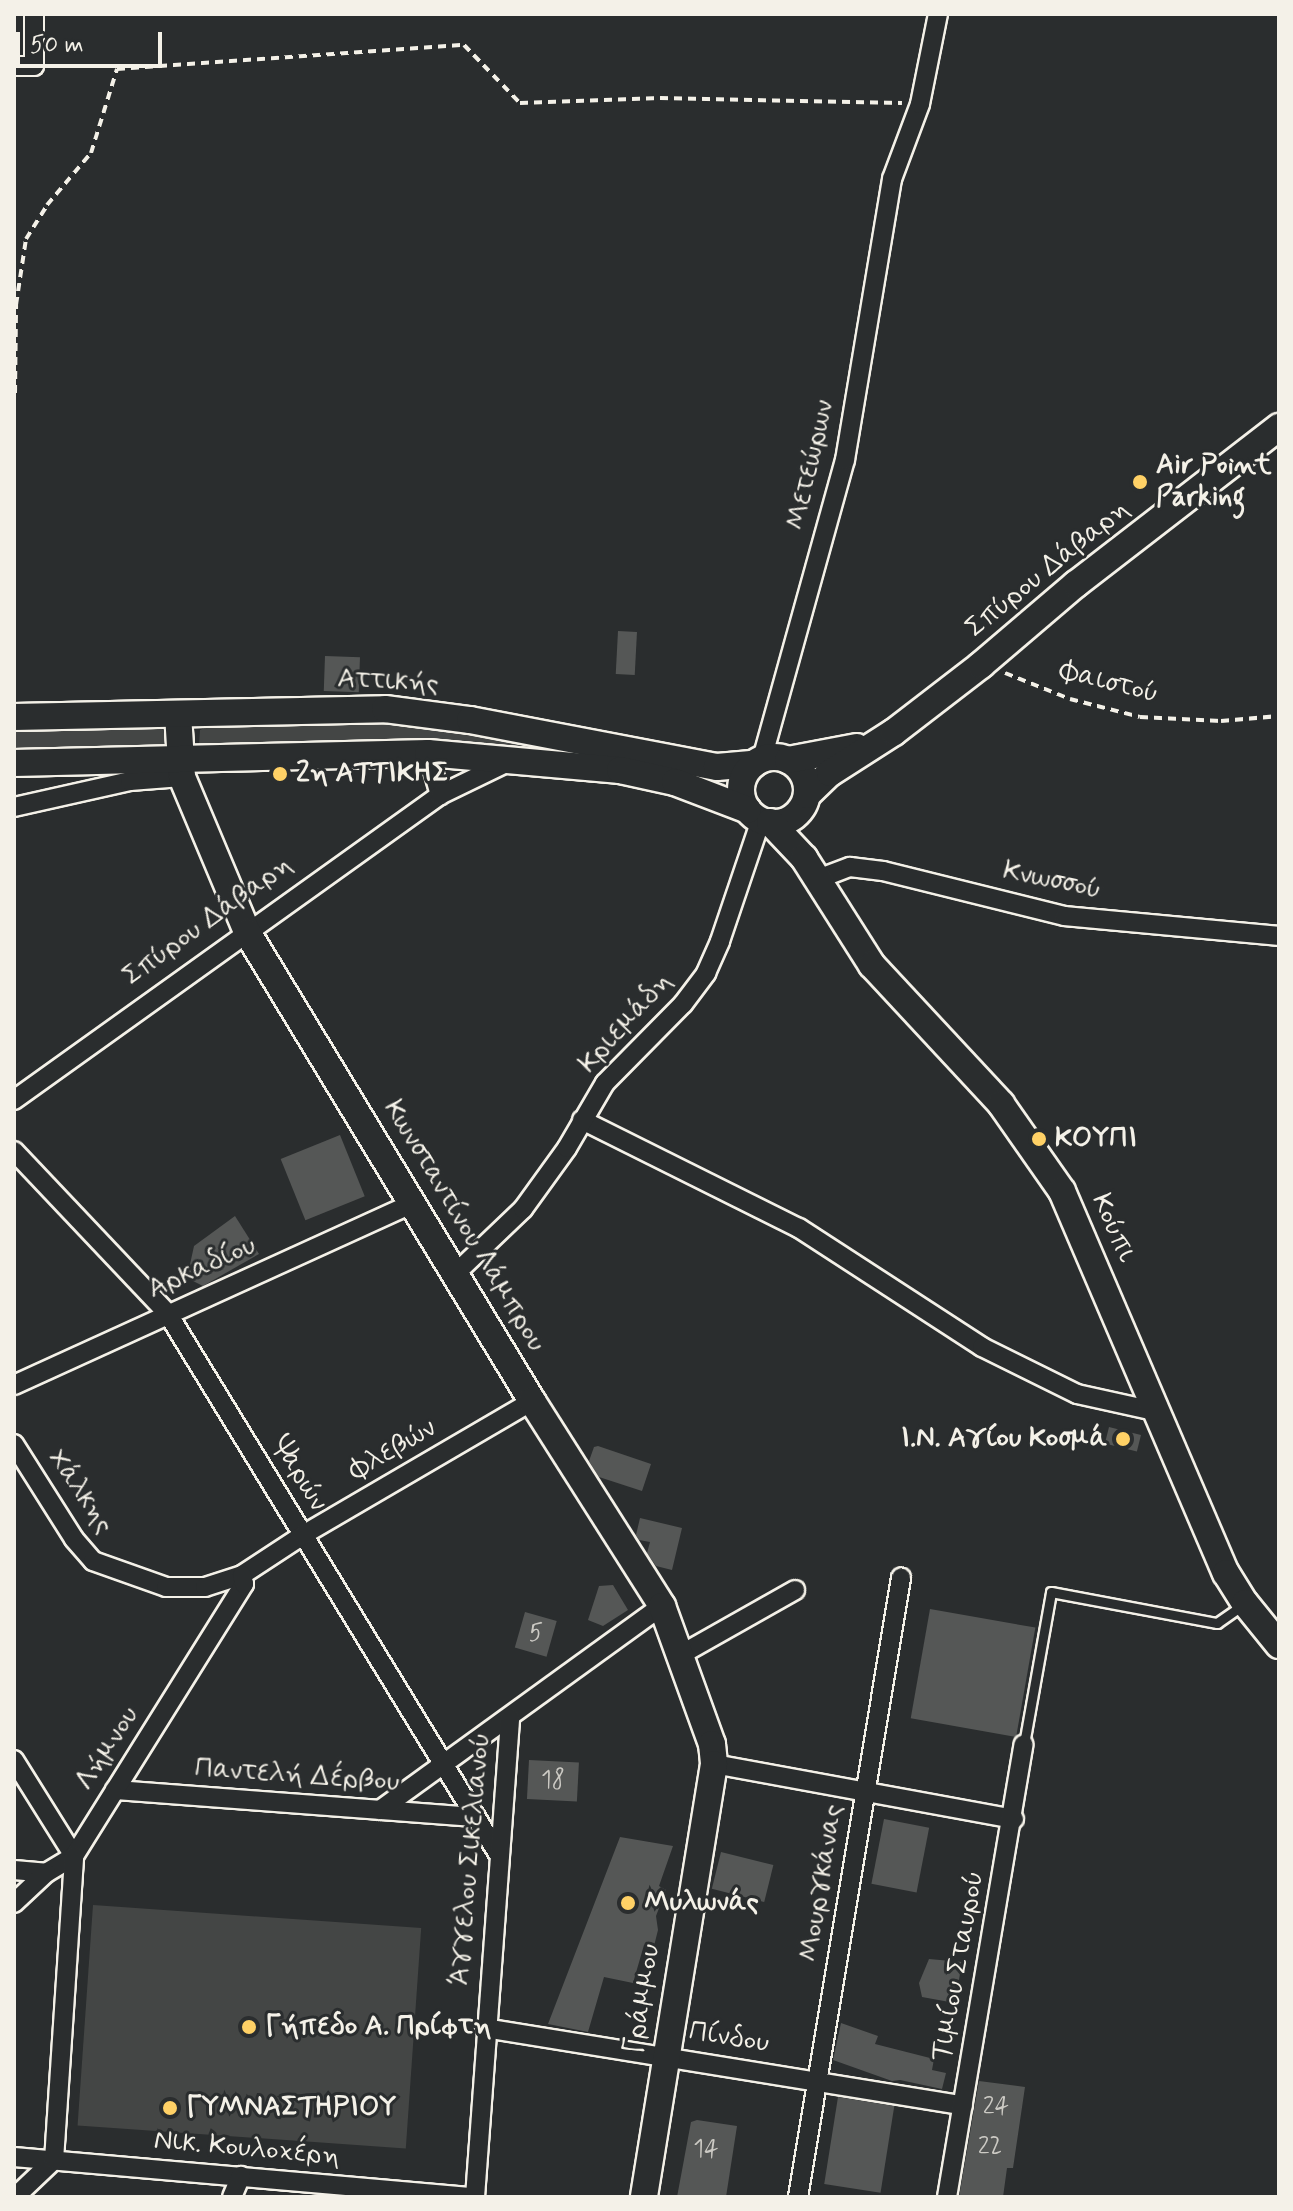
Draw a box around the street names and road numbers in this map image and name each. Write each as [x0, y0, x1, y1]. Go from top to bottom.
street label: Μετεώρων [780, 397, 842, 533]
street label: Σπύρου Δάβαρη [959, 493, 1137, 645]
street label: Φαιστού [1056, 655, 1162, 711]
street label: Αττικής [336, 663, 440, 701]
street label: Σπύρου Δάβαρη [117, 848, 299, 994]
street label: Κνωσσού [1000, 854, 1104, 908]
street label: Κριεμάδη [572, 965, 680, 1081]
street label: Κωνσταντίνου Λάμπρου [376, 1094, 552, 1358]
street label: Κούπι [1083, 1189, 1143, 1267]
street label: Αρκαδίου [143, 1229, 261, 1307]
street label: Φλεβών [344, 1412, 442, 1488]
street label: Ψαρών [264, 1430, 334, 1518]
street label: Χάλκης [40, 1443, 120, 1541]
street label: Λήμνου [69, 1701, 147, 1797]
street label: Άγγελου Σικελιανού [443, 1731, 499, 1987]
street label: Παντελή Δέρβου [194, 1752, 400, 1800]
street label: Μουργκάνας [793, 1802, 851, 1964]
street label: Τιμίου Σταυρού [926, 1868, 992, 2064]
street label: Γράμμου [618, 1942, 668, 2056]
street label: Πίνδου [687, 2015, 771, 2061]
street label: Νικ. Κουλοχέρη [152, 2124, 342, 2174]

